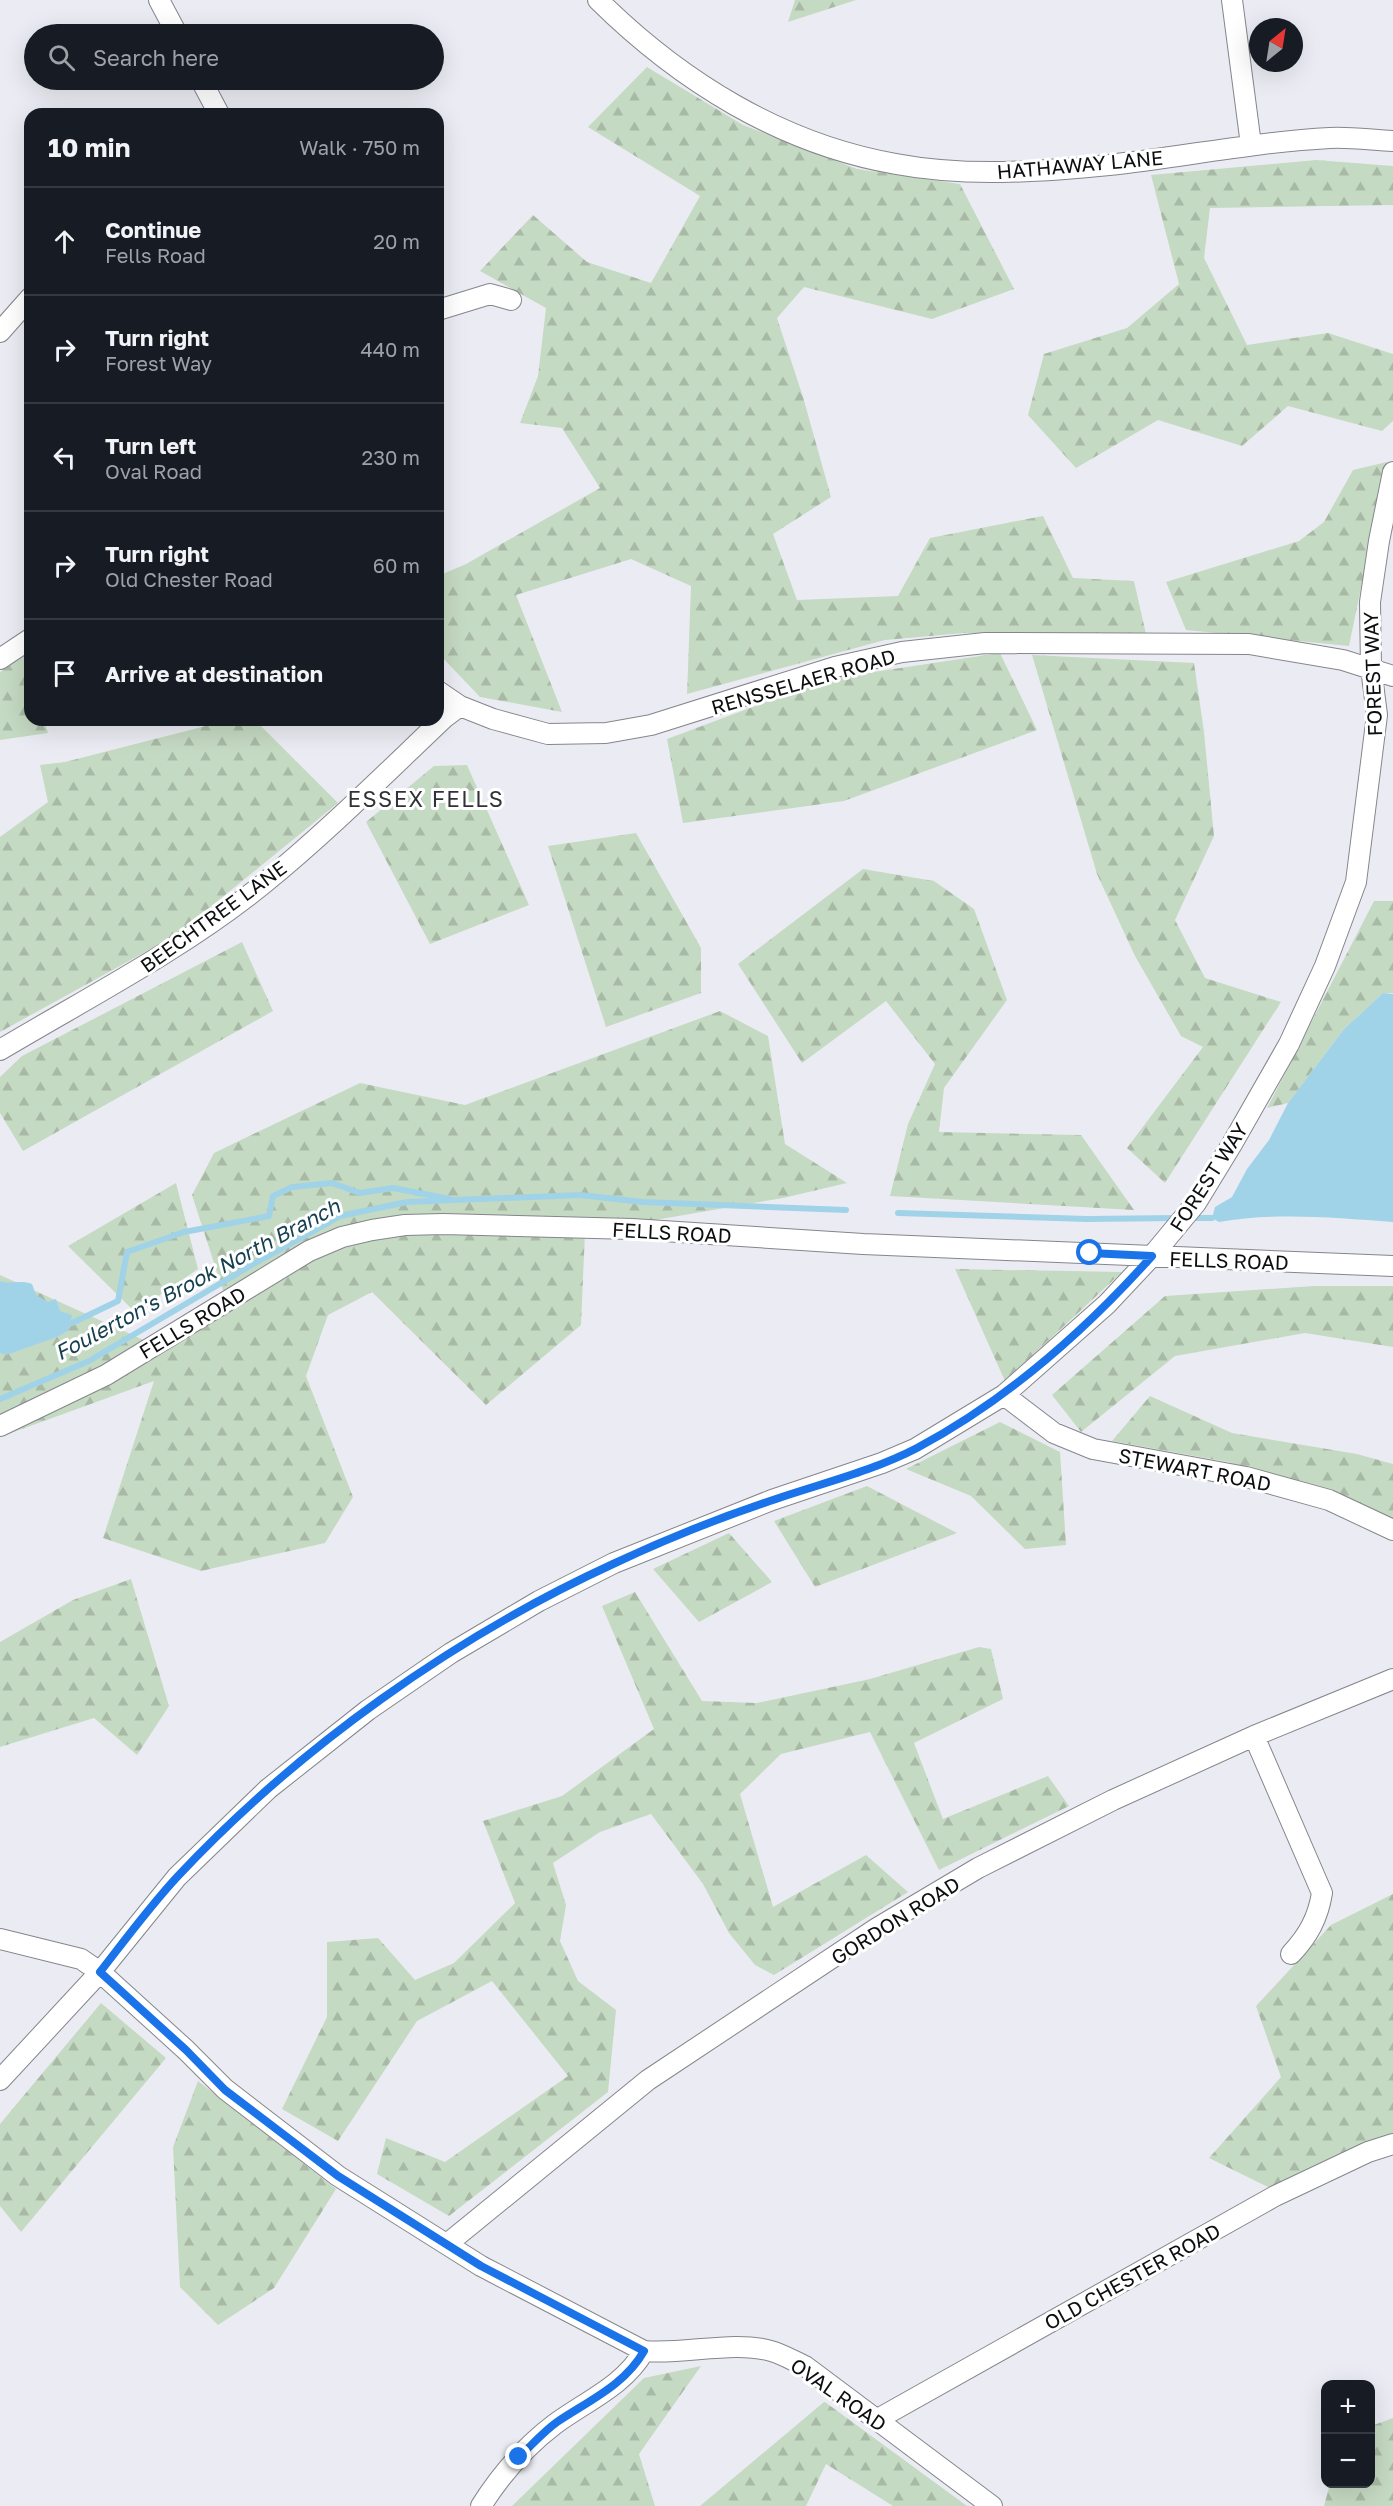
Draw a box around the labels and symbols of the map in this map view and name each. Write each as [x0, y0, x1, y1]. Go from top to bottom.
north arrow [1249, 18, 1303, 72]
street label: HATHAWAY LANE [996, 145, 1164, 183]
street label: FOREST WAY [1358, 611, 1386, 737]
street label: RENSSELAER ROAD [708, 643, 898, 719]
district label: ESSEX FELLS [348, 785, 504, 812]
street label: BEECHTREE LANE [135, 855, 291, 977]
street label: FOREST WAY [1164, 1118, 1252, 1236]
water label: Foulerton's Brook North Branch [50, 1192, 345, 1365]
street label: FELLS ROAD [612, 1217, 732, 1247]
route start [1076, 1239, 1102, 1265]
street label: FELLS ROAD [1169, 1246, 1289, 1274]
street label: FELLS ROAD [135, 1281, 249, 1363]
street label: STEWART ROAD [1117, 1442, 1273, 1496]
street label: GORDON ROAD [826, 1871, 964, 1969]
street label: OLD CHESTER ROAD [1040, 2218, 1224, 2334]
street label: OVAL ROAD [787, 2352, 891, 2436]
route end [505, 2443, 531, 2469]

